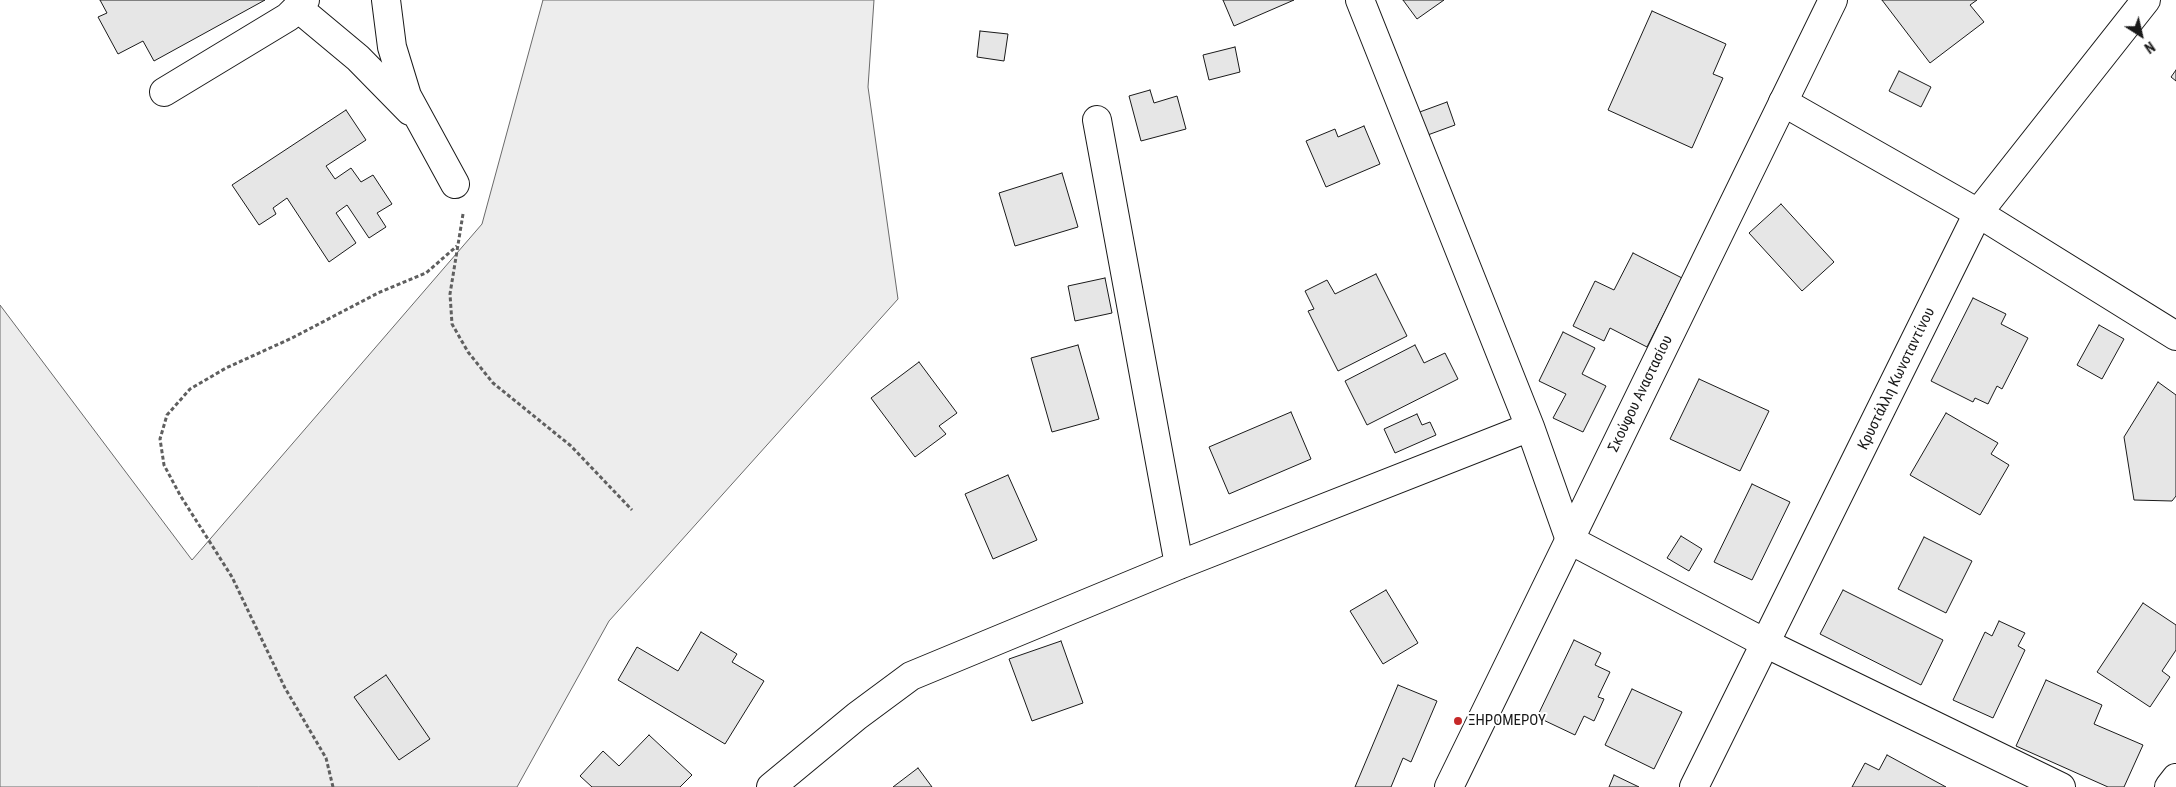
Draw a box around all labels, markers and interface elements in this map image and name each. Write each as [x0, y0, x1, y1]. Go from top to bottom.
north arrow [2116, 10, 2166, 60]
text: N [2142, 38, 2158, 56]
street label: Κρυστάλλη Κωνσταντίνου [1855, 305, 1939, 453]
street label: Σκούφου Αναστασίου [1605, 333, 1677, 455]
place label: ΞΗΡΟΜΕΡΟΥ [1468, 712, 1546, 730]
marker: ΞΗΡΟΜΕΡΟΥ [1452, 715, 1464, 727]

